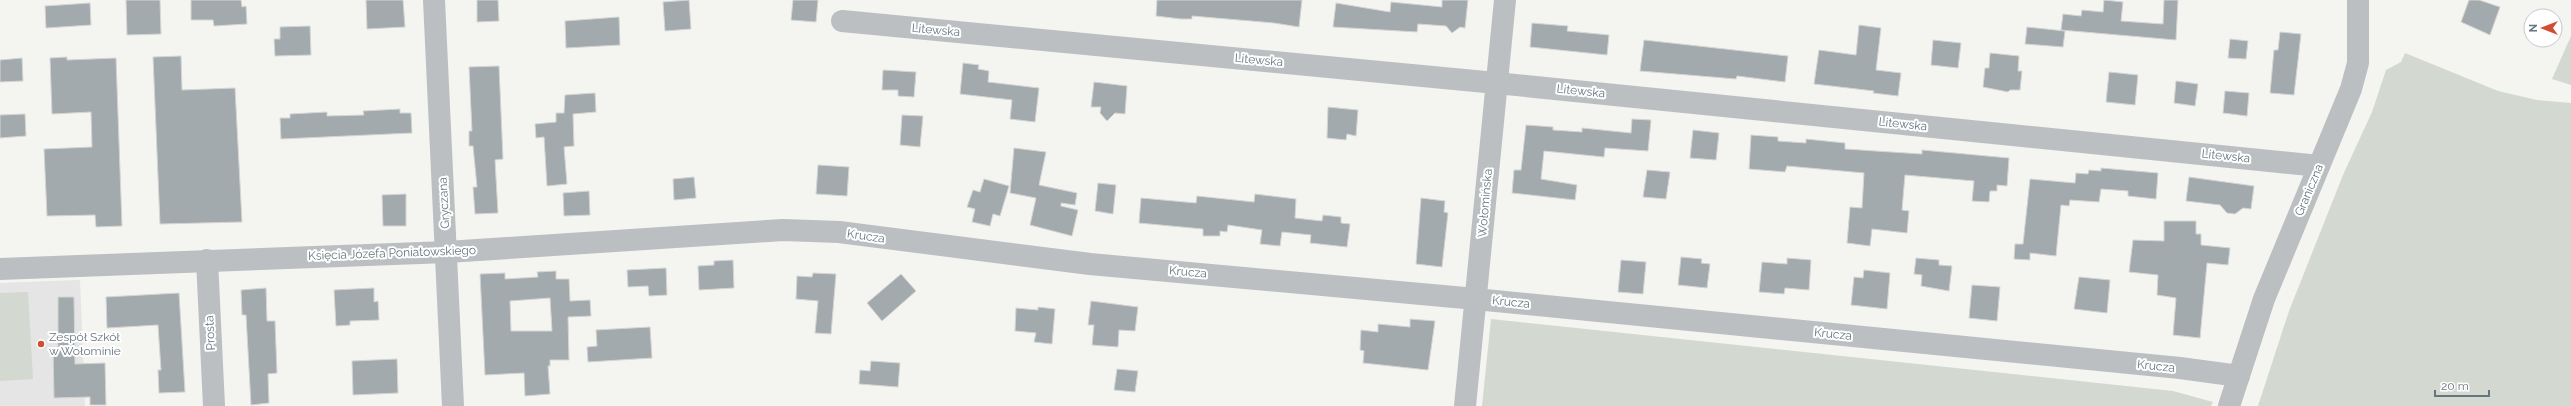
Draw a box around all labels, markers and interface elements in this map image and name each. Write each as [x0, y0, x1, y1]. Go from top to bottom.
north arrow [2523, 8, 2563, 48]
street label: Litewska [911, 21, 961, 39]
text: N [2527, 24, 2540, 32]
street label: Litewska [1234, 51, 1284, 69]
street label: Litewska [1556, 81, 1606, 101]
street label: Litewska [1878, 114, 1928, 134]
street label: Litewska [2201, 146, 2251, 166]
street label: Graniczna [2292, 162, 2326, 218]
street label: Wołomińska [1475, 168, 1495, 238]
street label: Gryczana [436, 177, 452, 229]
street label: Krucza [846, 226, 886, 246]
street label: Księcia Józefa Poniatowskiego [308, 243, 476, 263]
street label: Krucza [1168, 263, 1208, 281]
street label: Krucza [1491, 293, 1531, 311]
street label: Prosta [202, 315, 218, 351]
street label: Krucza [1813, 325, 1853, 343]
place label: Zespół Szkół w Wołominie [49, 330, 121, 358]
marker: Zespół Szkół w Wołominie [36, 339, 46, 349]
street label: Krucza [2136, 357, 2176, 375]
scale bar [2435, 372, 2489, 398]
text: 20 m [2441, 379, 2469, 393]

